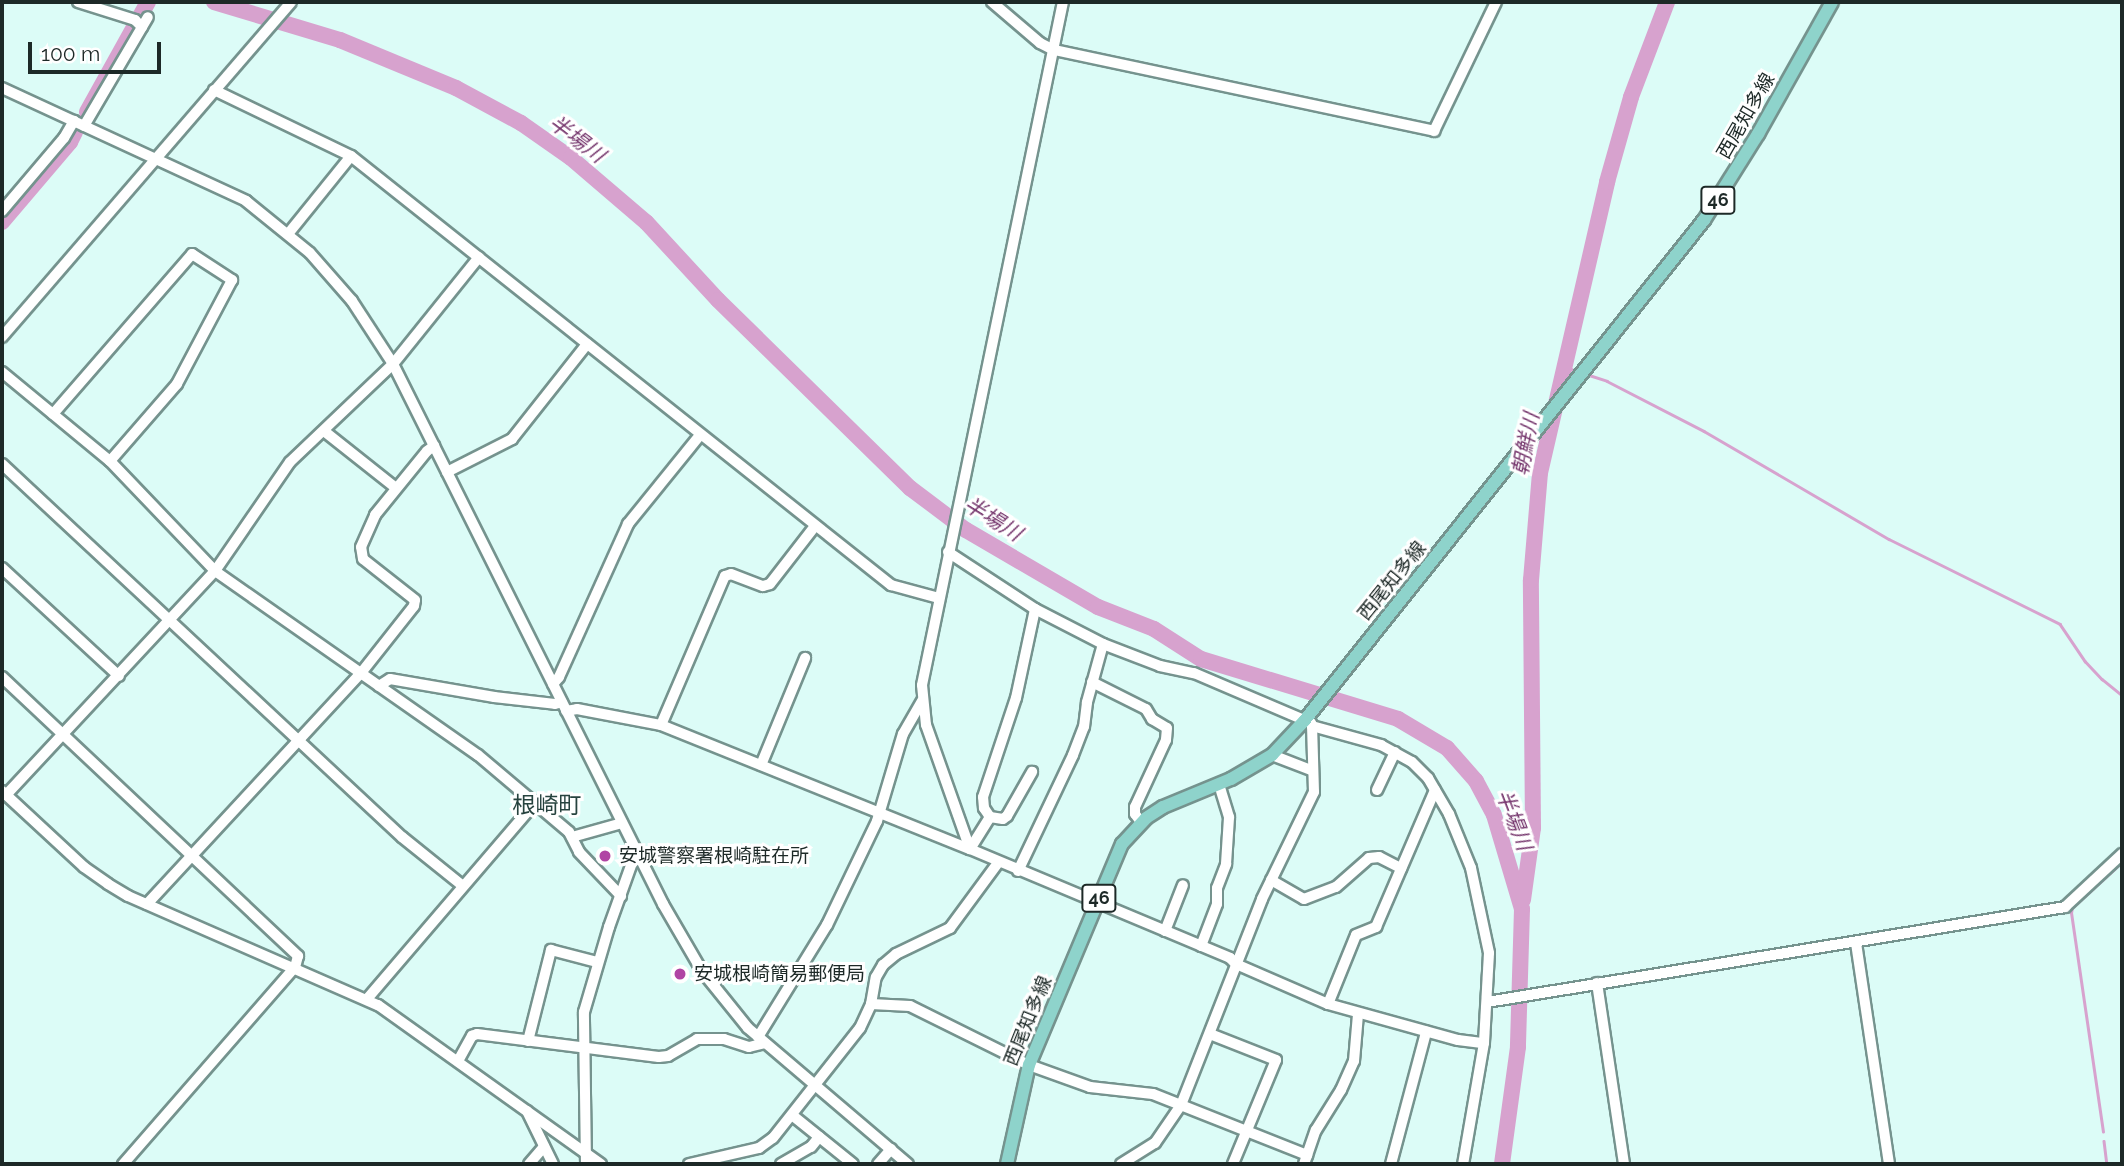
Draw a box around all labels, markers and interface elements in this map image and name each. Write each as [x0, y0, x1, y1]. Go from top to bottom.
scale bar [32, 28, 164, 72]
text: 100 m [41, 41, 100, 66]
street label: 西尾知多線 [1712, 69, 1780, 163]
water label: 半場川 [544, 110, 610, 168]
road number: 46 [1699, 186, 1737, 215]
water label: 朝鮮川 [1508, 411, 1544, 477]
water label: 半場川 [960, 492, 1026, 546]
street label: 西尾知多線 [1353, 537, 1431, 625]
water label: 半場川 [1491, 786, 1537, 854]
district label: 根崎町 [513, 791, 581, 819]
place label: 安城警察署根崎駐在所 [619, 845, 809, 867]
marker: 安城警察署根崎駐在所 [597, 848, 613, 864]
road number: 46 [1080, 884, 1118, 912]
place label: 安城根崎簡易郵便局 [694, 963, 865, 985]
marker: 安城根崎簡易郵便局 [672, 966, 688, 982]
street label: 西尾知多線 [1000, 973, 1056, 1069]

